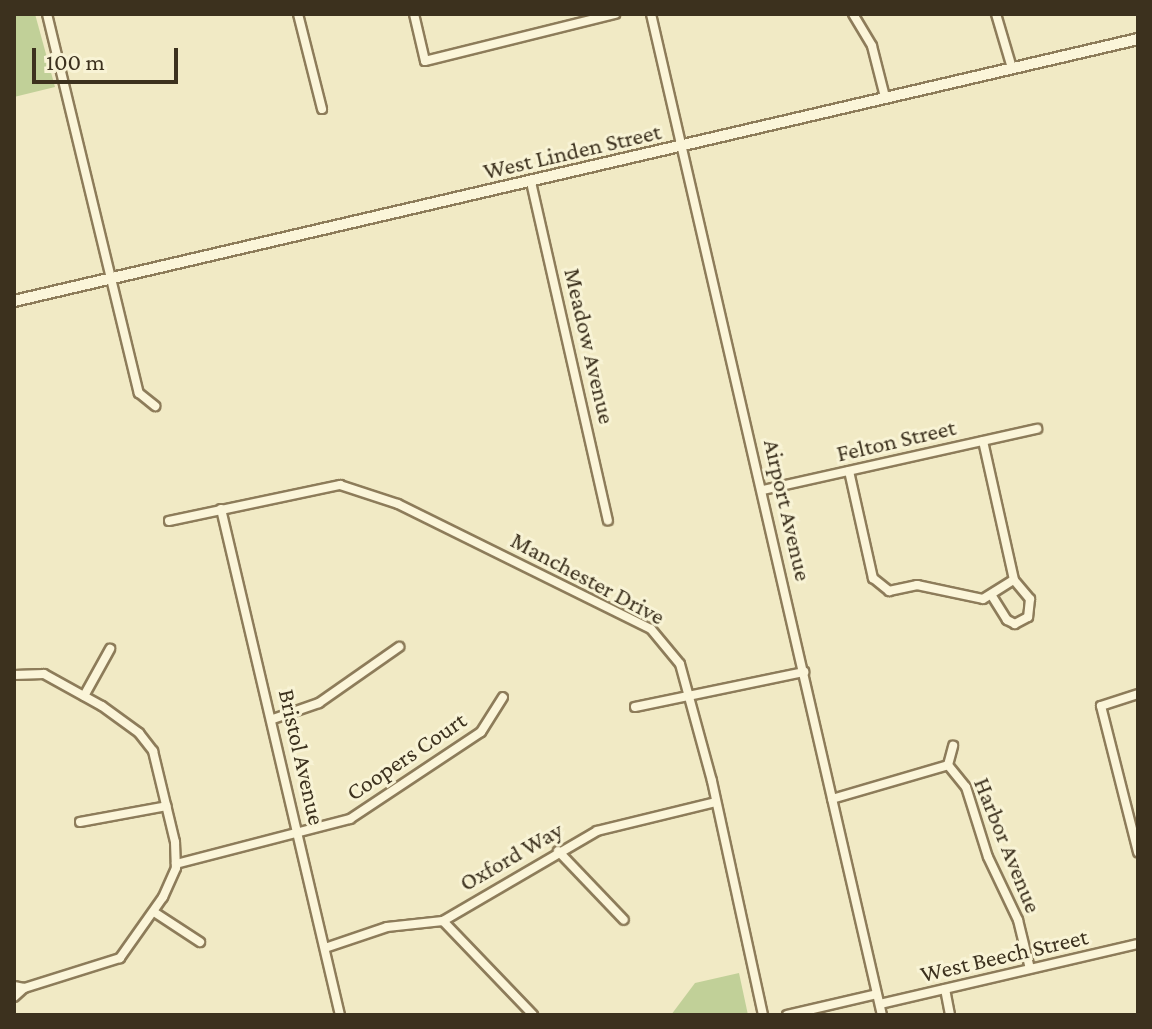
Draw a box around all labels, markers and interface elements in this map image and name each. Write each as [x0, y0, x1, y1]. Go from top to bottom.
scale bar [36, 32, 182, 82]
text: 100 m [46, 48, 105, 75]
street label: West Linden Street [480, 117, 664, 185]
street label: Meadow Avenue [558, 265, 622, 427]
street label: Felton Street [834, 412, 958, 468]
street label: Airport Avenue [758, 436, 818, 584]
street label: Manchester Drive [506, 525, 670, 631]
street label: Bristol Avenue [272, 686, 332, 828]
street label: Coopers Court [341, 705, 471, 807]
street label: Harbor Avenue [968, 773, 1048, 917]
street label: Oxford Way [454, 815, 568, 897]
street label: West Beech Street [917, 922, 1091, 988]

